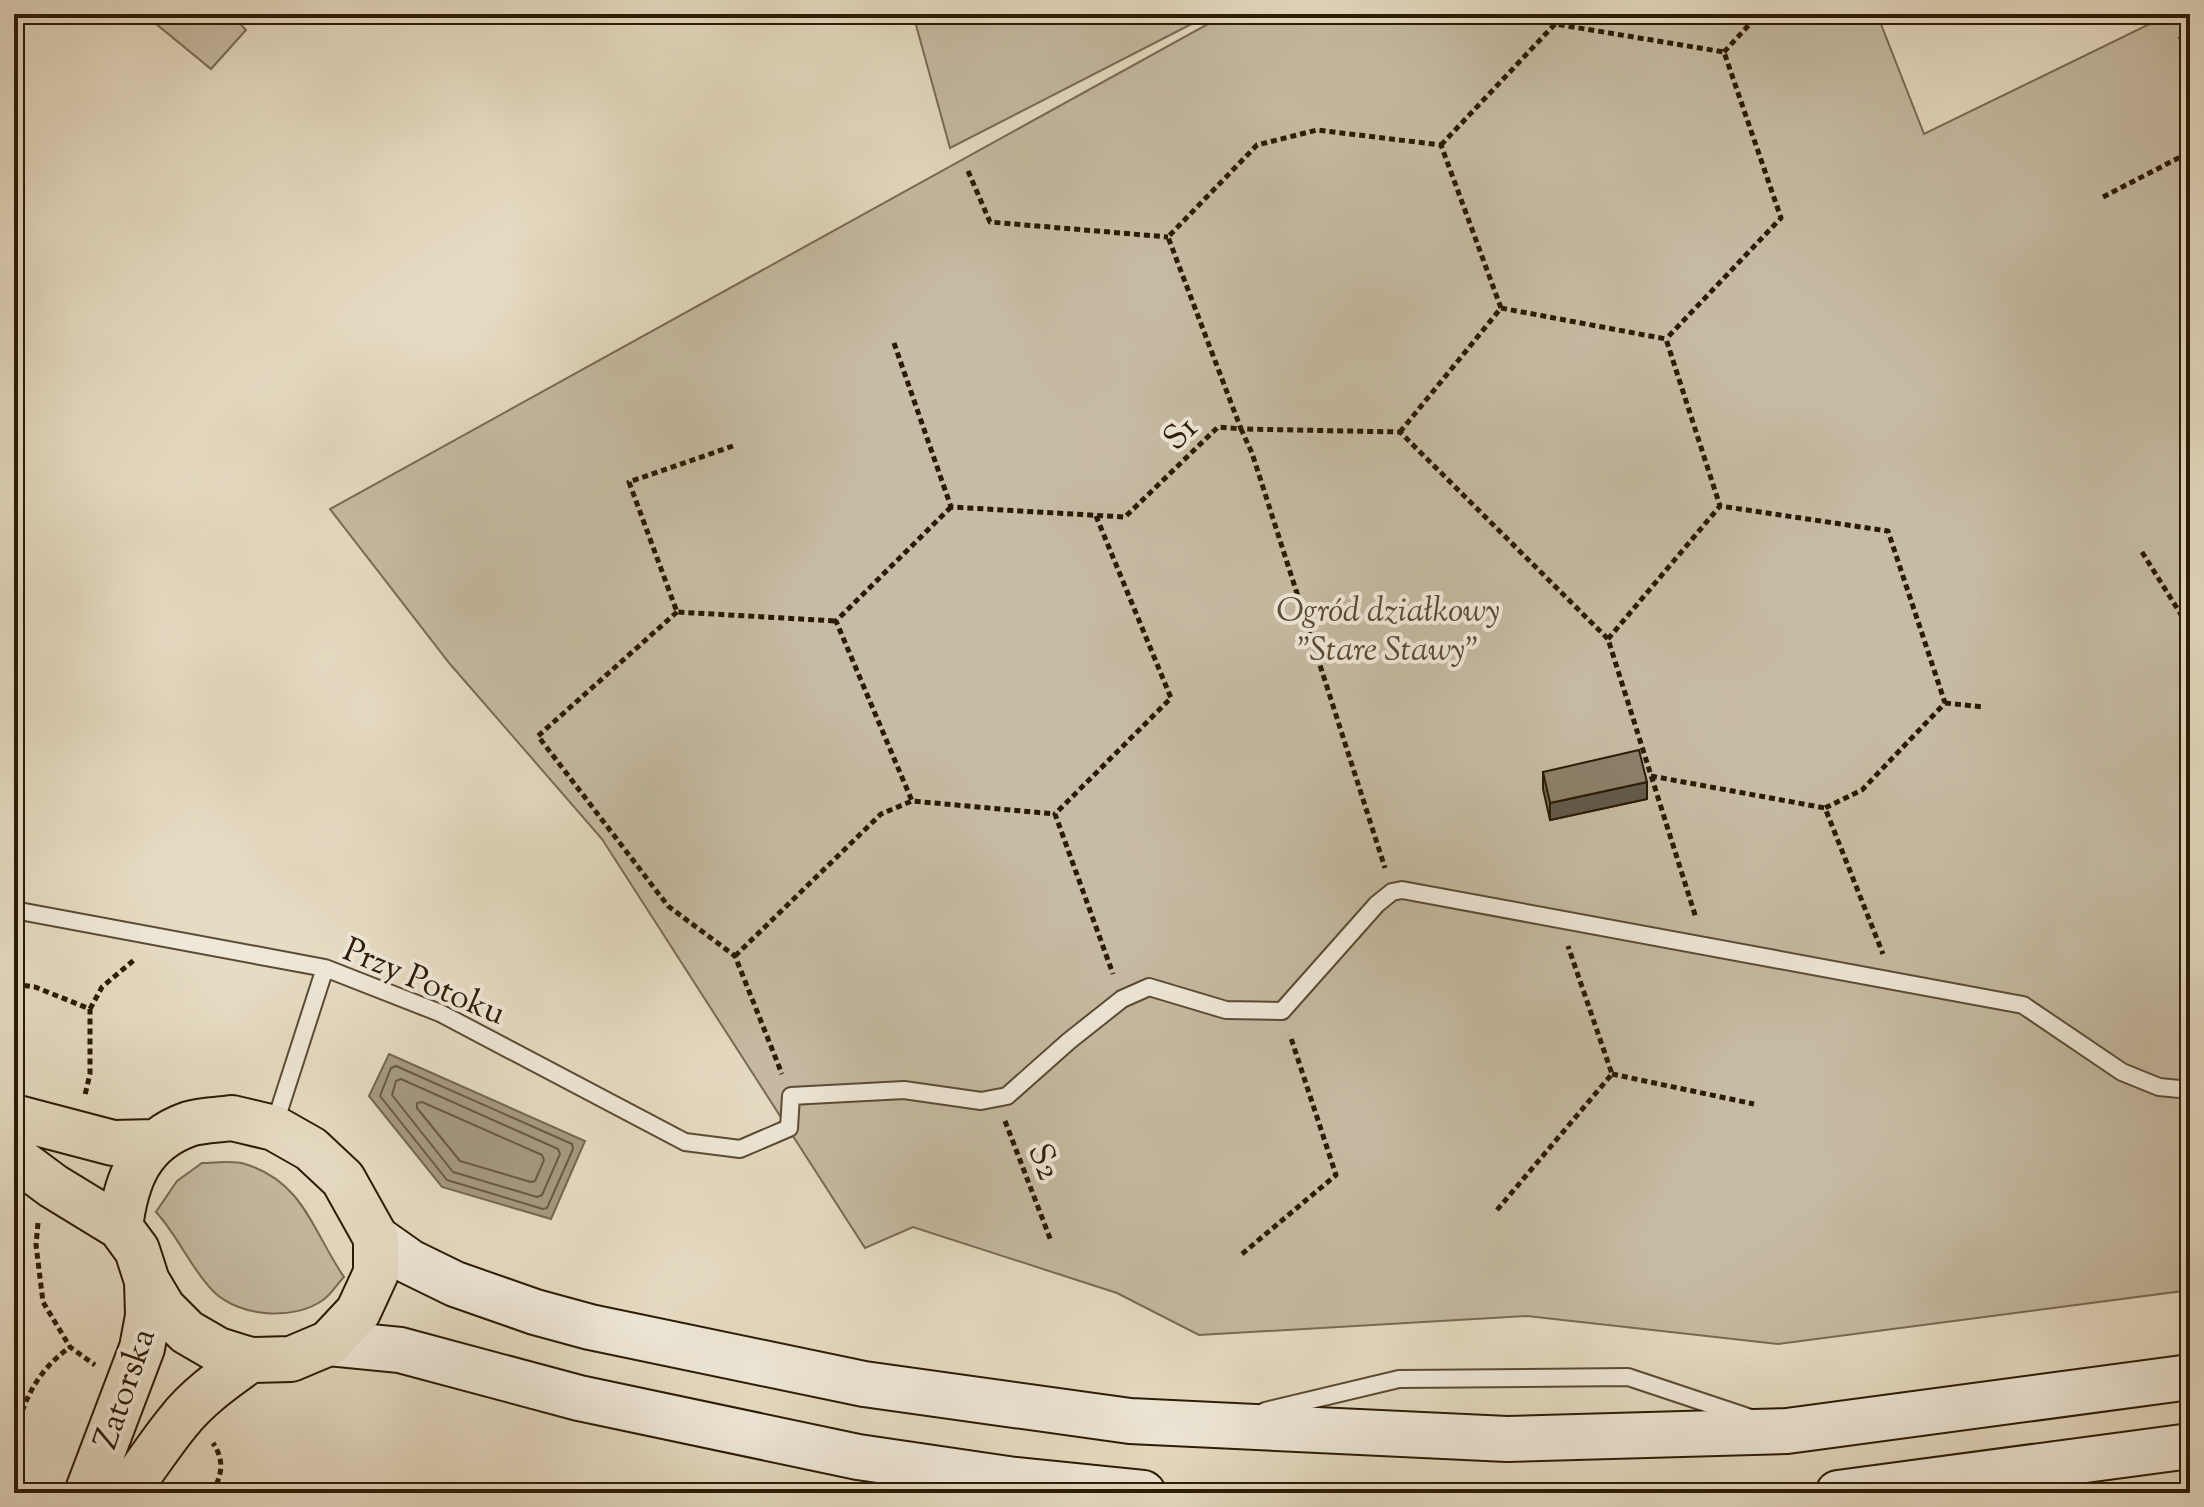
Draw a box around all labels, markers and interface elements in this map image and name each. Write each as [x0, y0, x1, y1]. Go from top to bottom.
street label: S1 [1153, 406, 1210, 463]
park label: Ogród działkowy "Stare Stawy" [1276, 588, 1500, 676]
street label: Przy Potoku [335, 927, 512, 1039]
street label: S2 [1013, 1137, 1072, 1188]
street label: Zatorska [83, 1322, 170, 1456]

